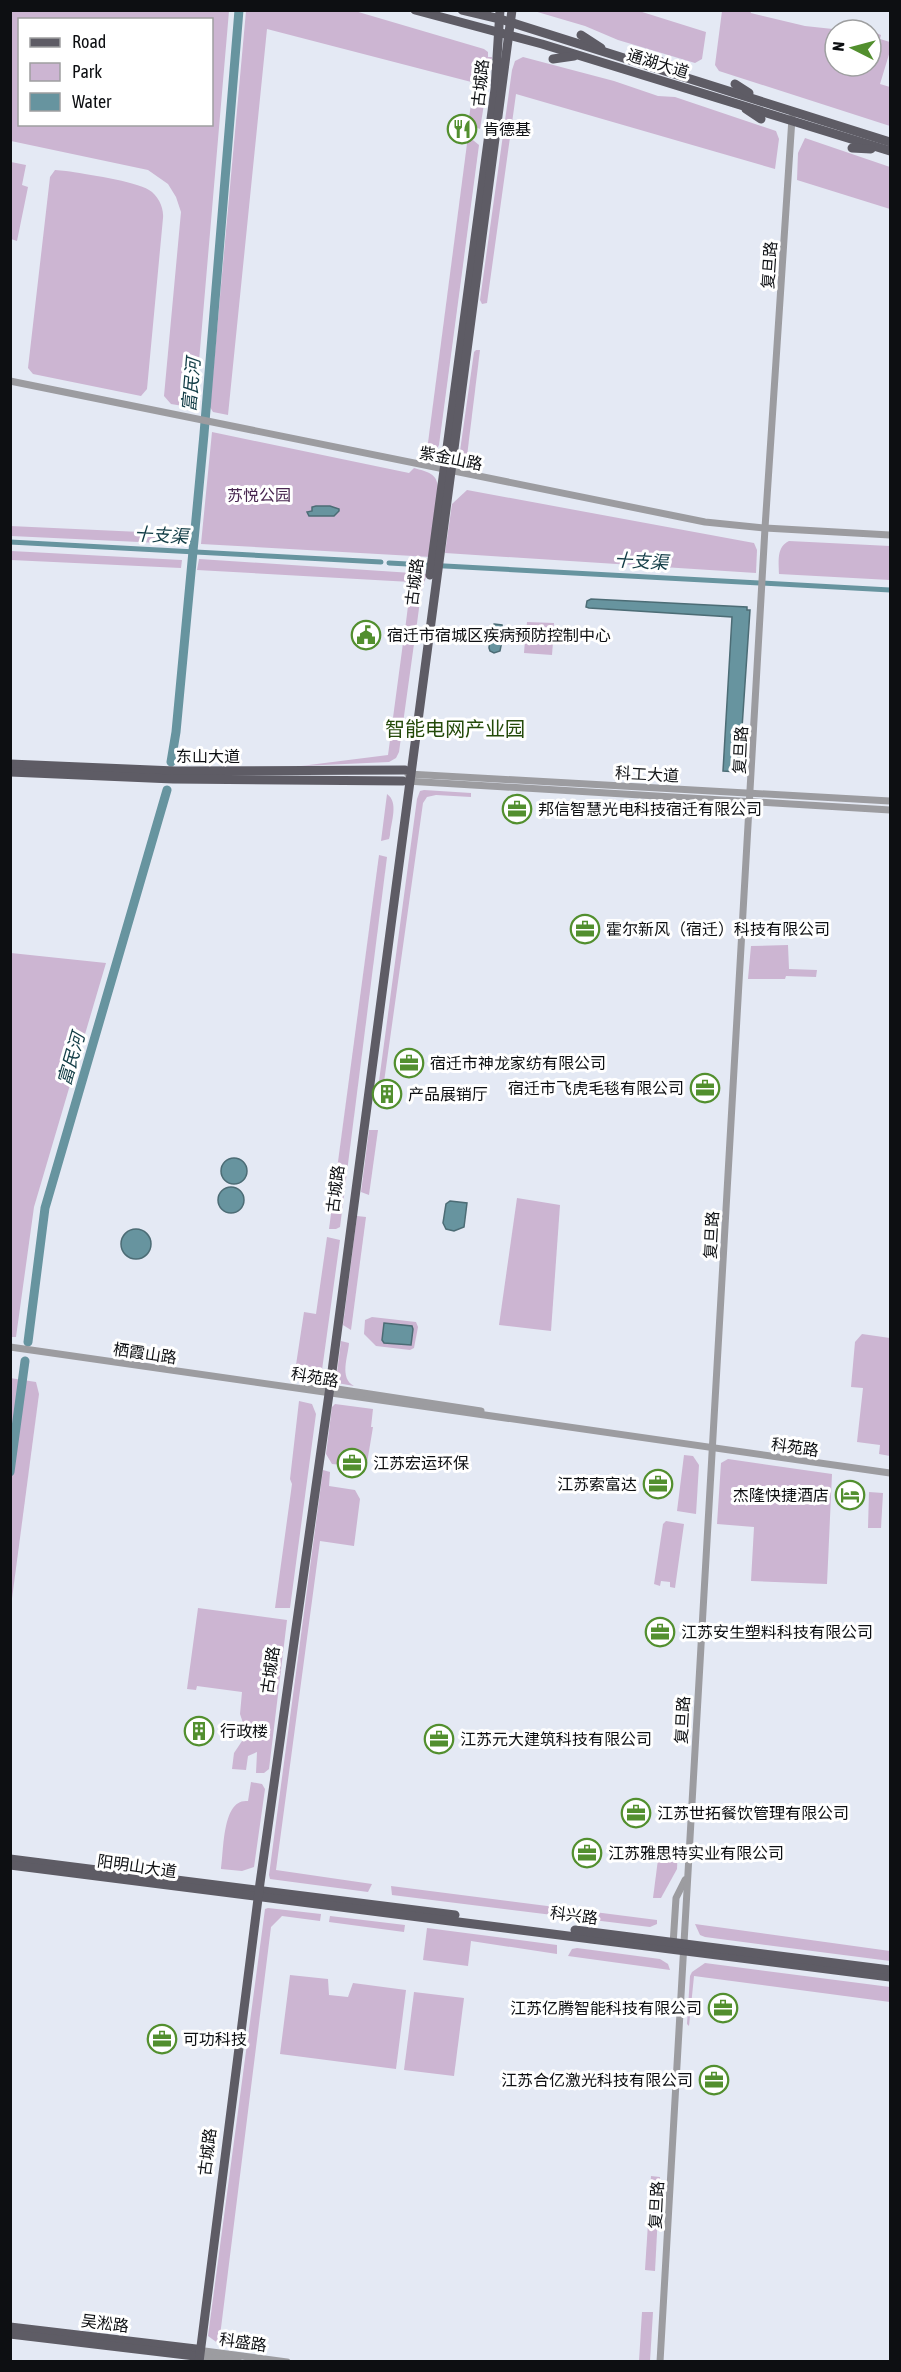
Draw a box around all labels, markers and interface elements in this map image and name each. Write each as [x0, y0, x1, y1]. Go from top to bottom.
legend [18, 18, 213, 126]
north arrow [823, 18, 883, 78]
text: Road [72, 31, 106, 52]
text: N [829, 41, 848, 52]
street label: 通湖大道 [625, 45, 691, 81]
street label: 古城路 [469, 58, 491, 108]
text: Park [72, 61, 102, 82]
text: Water [72, 91, 112, 112]
restaurant icon: 肯德基 [446, 113, 478, 145]
place label: 肯德基 [483, 120, 531, 138]
street label: 复旦路 [758, 240, 780, 290]
water label: 富民河 [178, 354, 204, 413]
street label: 紫金山路 [418, 443, 484, 473]
park label: 苏悦公园 [227, 486, 291, 504]
water label: 十支渠 [133, 523, 192, 547]
water label: 十支渠 [613, 549, 672, 573]
street label: 古城路 [402, 557, 426, 607]
public building icon: 宿迁市宿城区疾病预防控制中心 [350, 619, 382, 651]
place label: 宿迁市宿城区疾病预防控制中心 [387, 626, 611, 644]
district label: 智能电网产业园 [385, 717, 525, 740]
street label: 复旦路 [730, 726, 750, 774]
street label: 东山大道 [176, 747, 240, 765]
street label: 科工大道 [615, 763, 679, 785]
office icon: 邦信智慧光电科技宿迁有限公司 [501, 793, 533, 825]
place label: 邦信智慧光电科技宿迁有限公司 [538, 800, 762, 818]
office icon: 霍尔新风（宿迁）科技有限公司 [569, 913, 601, 945]
place label: 霍尔新风（宿迁）科技有限公司 [606, 920, 830, 938]
water label: 富民河 [53, 1027, 89, 1088]
office icon: 宿迁市神龙家纺有限公司 [393, 1047, 425, 1079]
place label: 宿迁市神龙家纺有限公司 [430, 1054, 606, 1072]
office icon: 宿迁市飞虎毛毯有限公司 [689, 1072, 721, 1104]
building icon: 产品展销厅 [371, 1078, 403, 1110]
place label: 宿迁市飞虎毛毯有限公司 [508, 1079, 684, 1097]
place label: 产品展销厅 [408, 1085, 488, 1103]
street label: 古城路 [323, 1164, 347, 1214]
street label: 复旦路 [701, 1211, 721, 1259]
street label: 栖霞山路 [112, 1340, 178, 1366]
street label: 科苑路 [290, 1364, 340, 1390]
street label: 科苑路 [770, 1435, 820, 1459]
office icon: 江苏宏运环保 [336, 1447, 368, 1479]
place label: 江苏宏运环保 [373, 1454, 469, 1472]
office icon: 江苏索富达 [642, 1468, 674, 1500]
place label: 江苏索富达 [557, 1475, 637, 1493]
hotel icon: 杰隆快捷酒店 [834, 1479, 866, 1511]
place label: 杰隆快捷酒店 [733, 1486, 829, 1504]
office icon: 江苏安生塑料科技有限公司 [644, 1616, 676, 1648]
place label: 江苏安生塑料科技有限公司 [681, 1623, 873, 1641]
street label: 古城路 [258, 1645, 282, 1695]
street label: 复旦路 [672, 1696, 692, 1744]
building icon: 行政楼 [183, 1715, 215, 1747]
place label: 行政楼 [220, 1722, 268, 1740]
office icon: 江苏元大建筑科技有限公司 [423, 1723, 455, 1755]
place label: 江苏元大建筑科技有限公司 [460, 1730, 652, 1748]
office icon: 江苏世拓餐饮管理有限公司 [620, 1797, 652, 1829]
place label: 江苏世拓餐饮管理有限公司 [657, 1804, 849, 1822]
office icon: 江苏雅思特实业有限公司 [571, 1837, 603, 1869]
place label: 江苏雅思特实业有限公司 [608, 1844, 784, 1862]
street label: 阳明山大道 [96, 1852, 178, 1880]
street label: 科兴路 [549, 1903, 599, 1927]
office icon: 江苏亿腾智能科技有限公司 [707, 1992, 739, 2024]
place label: 江苏亿腾智能科技有限公司 [510, 1999, 702, 2017]
office icon: 可功科技 [146, 2023, 178, 2055]
place label: 可功科技 [183, 2030, 247, 2048]
office icon: 江苏合亿激光科技有限公司 [698, 2064, 730, 2096]
place label: 江苏合亿激光科技有限公司 [501, 2071, 693, 2089]
street label: 古城路 [195, 2127, 219, 2177]
street label: 复旦路 [646, 2181, 666, 2229]
street label: 吴淞路 [80, 2311, 130, 2335]
street label: 科盛路 [218, 2330, 268, 2354]

